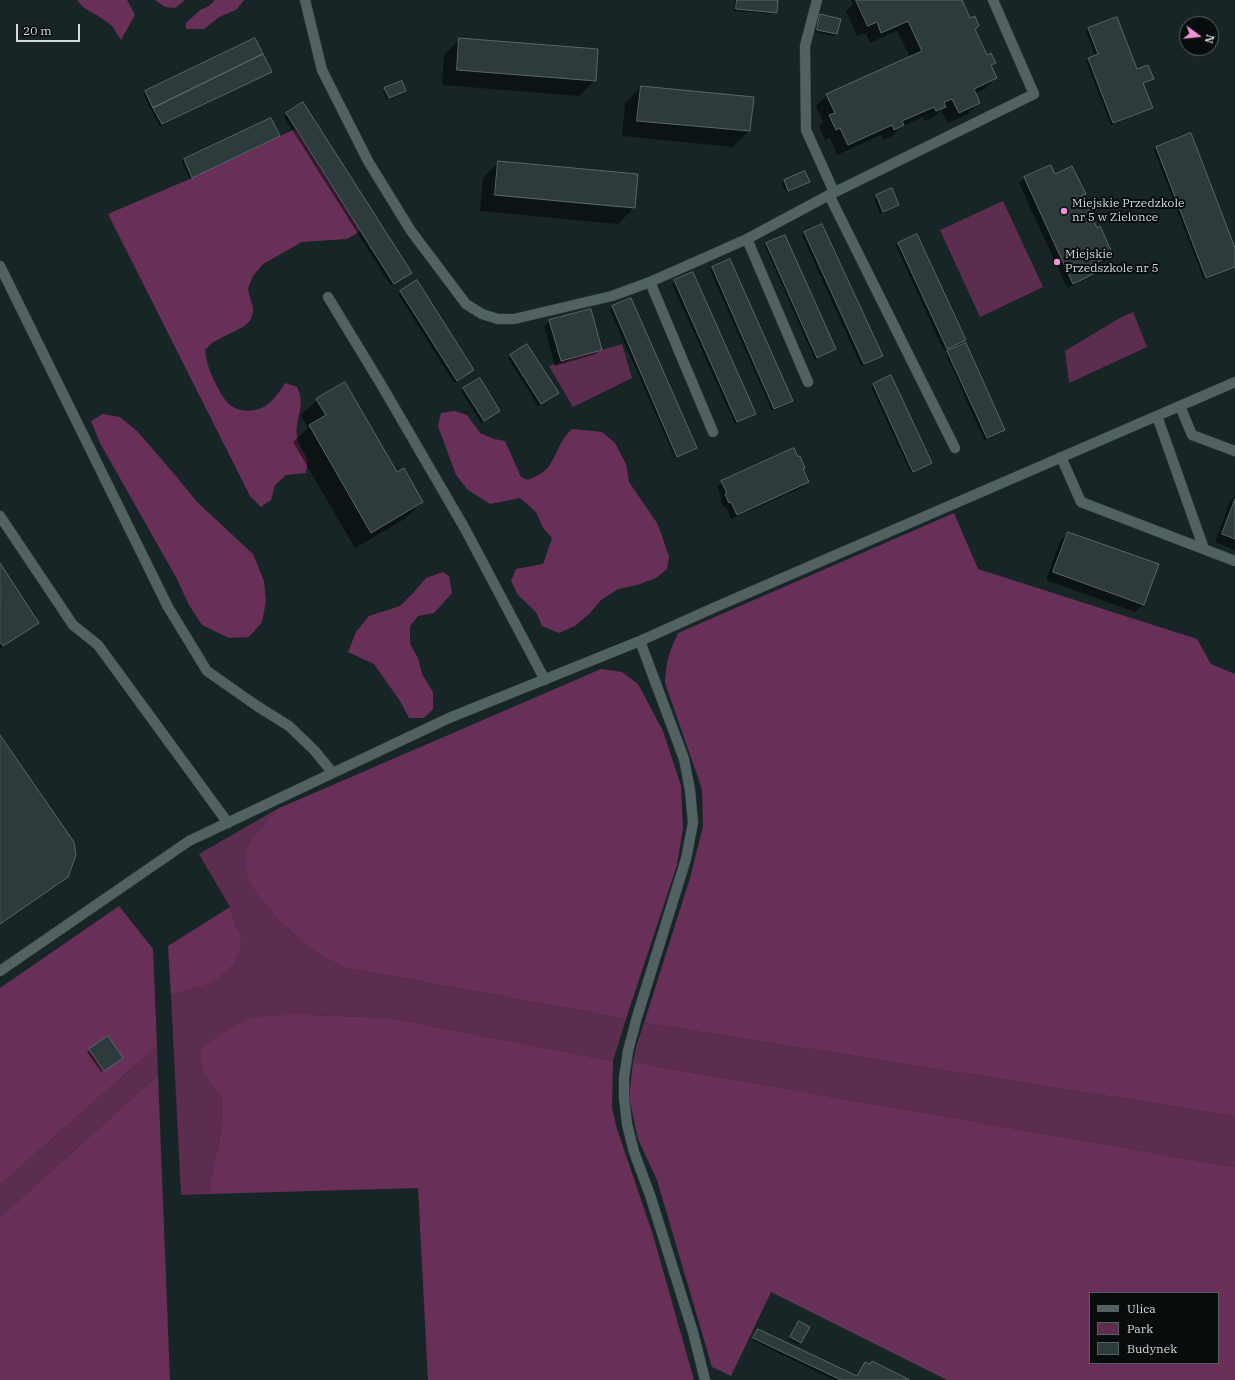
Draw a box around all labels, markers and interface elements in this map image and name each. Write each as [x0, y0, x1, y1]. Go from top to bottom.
scale bar [18, 16, 82, 42]
north arrow [1179, 16, 1219, 56]
text: 20 m [23, 23, 52, 38]
text: N [1202, 33, 1218, 45]
place label: Miejskie Przedzkole nr 5 w Zielonce [1072, 197, 1184, 225]
marker: Miejskie Przedzkole nr 5 w Zielonce [1059, 206, 1069, 216]
place label: Miejskie Przedszkole nr 5 [1065, 248, 1159, 276]
marker: Miejskie Przedszkole nr 5 [1052, 257, 1062, 267]
legend [1089, 1292, 1219, 1364]
text: Ulica [1127, 1301, 1156, 1316]
text: Park [1127, 1321, 1153, 1336]
text: Budynek [1127, 1341, 1177, 1356]

